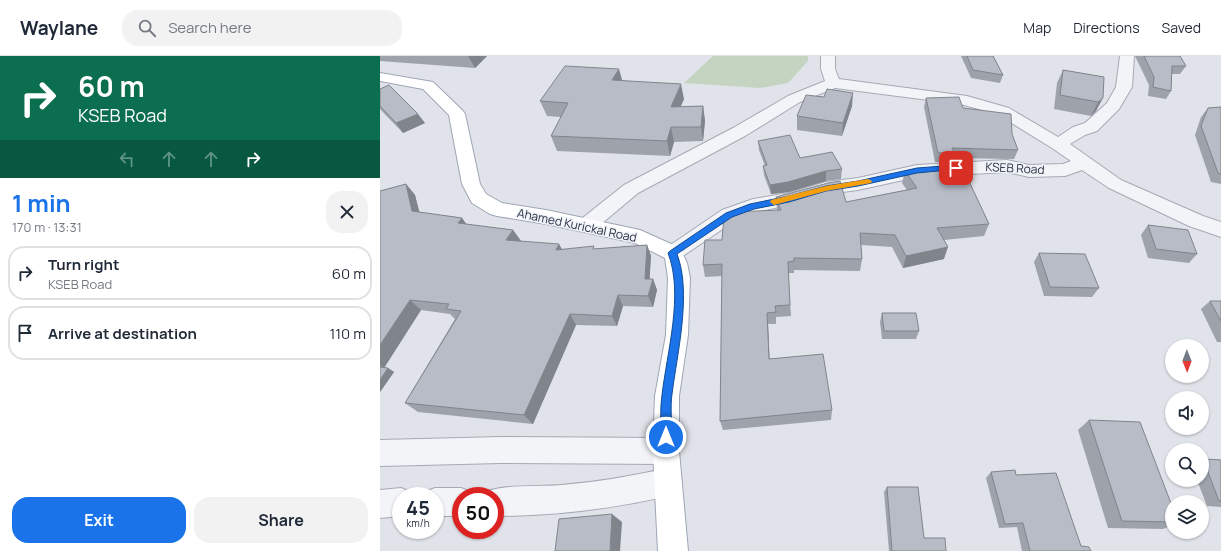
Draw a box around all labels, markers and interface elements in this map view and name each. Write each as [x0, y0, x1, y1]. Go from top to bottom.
search box [122, 10, 402, 46]
text: Waylane [20, 15, 98, 41]
icon: search [136, 17, 158, 39]
text: Search here [168, 17, 252, 38]
text: Map [1023, 18, 1051, 37]
text: Directions [1073, 18, 1140, 37]
text: Saved [1162, 18, 1201, 37]
text: 60 m [78, 67, 145, 105]
icon: right [12, 72, 64, 124]
text: KSEB Road [78, 103, 167, 127]
icon: left [116, 148, 138, 170]
icon: ahead [158, 148, 180, 170]
icon: ahead [200, 148, 222, 170]
icon: right [242, 148, 264, 170]
pin [939, 151, 973, 185]
icon: arrive [945, 157, 967, 179]
street label: KSEB Road [985, 158, 1045, 178]
text: 1 min [12, 186, 71, 219]
button: close [326, 191, 368, 233]
street label: Ahamed Kurickal Road [516, 204, 638, 246]
text: 170 m · 13:31 [12, 218, 82, 236]
text: Turn right [48, 254, 119, 275]
icon: right [14, 262, 36, 284]
text: 60 m [332, 263, 366, 284]
text: KSEB Road [48, 275, 112, 293]
icon: arrive [14, 322, 36, 344]
text: Arrive at destination [48, 323, 197, 344]
text: 110 m [329, 323, 366, 344]
north arrow [1165, 339, 1209, 383]
map controls [1165, 339, 1209, 539]
button: sound [1165, 391, 1209, 435]
position arrow [645, 416, 687, 458]
button: search [1165, 443, 1209, 487]
speed limit sign: 50 [452, 487, 504, 539]
text: 45 [406, 494, 430, 521]
button: layers [1165, 495, 1209, 539]
button: Exit [12, 497, 186, 543]
button: Share [194, 497, 368, 543]
text: km/h [406, 516, 430, 530]

